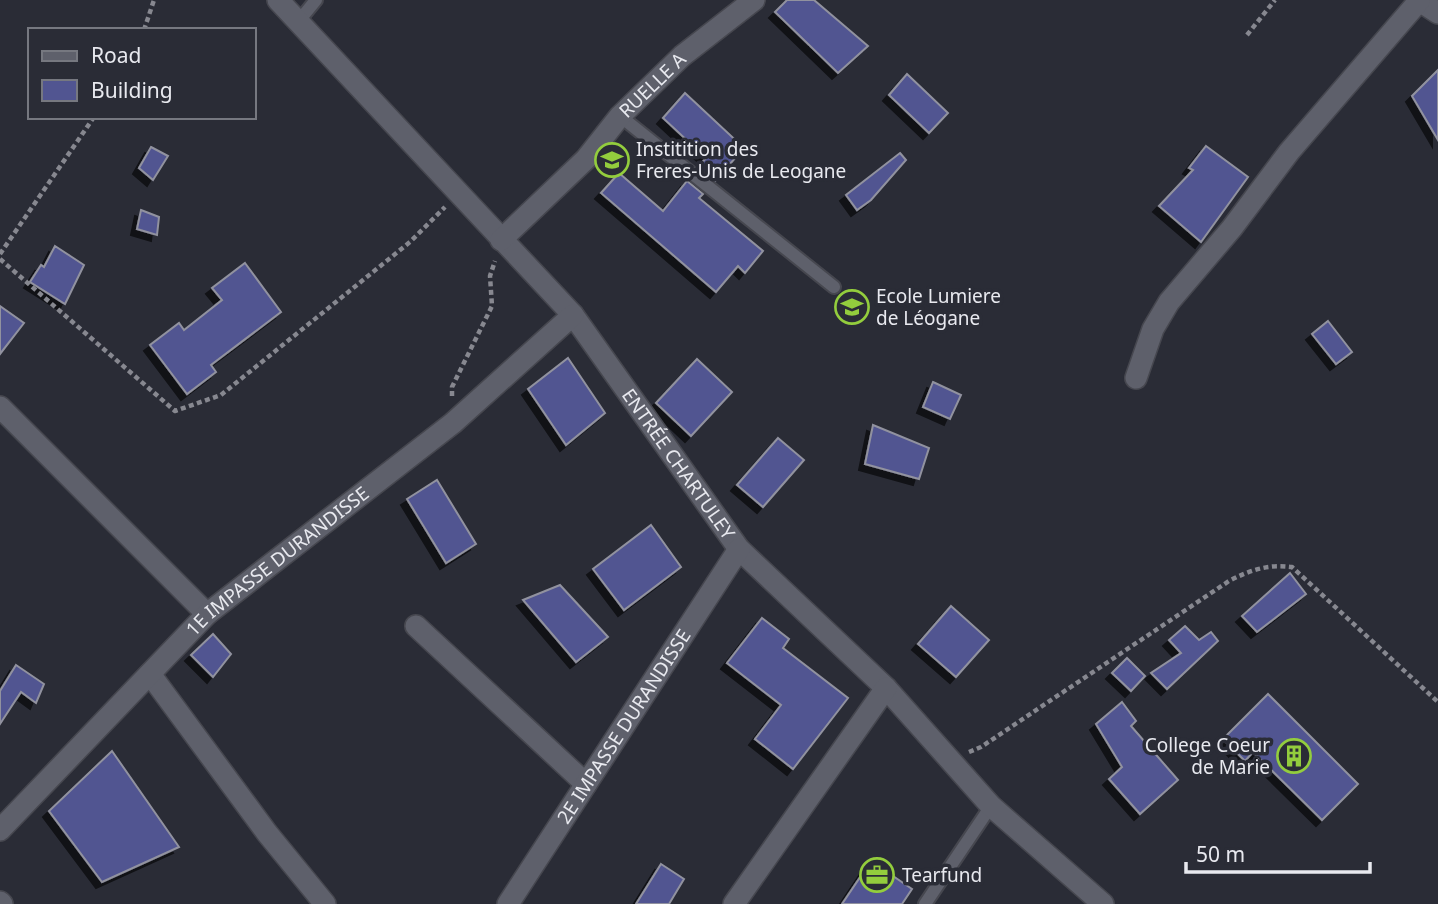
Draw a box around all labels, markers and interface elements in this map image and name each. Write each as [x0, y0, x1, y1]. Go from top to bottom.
legend [28, 28, 256, 119]
text: Road [91, 41, 141, 69]
street label: RUELLE A [613, 46, 692, 123]
text: Building [91, 76, 173, 104]
place label: Institition des Freres-Unis de Leogane [636, 136, 846, 184]
school or university icon: Institition des Freres-Unis de Leogane [593, 141, 631, 179]
place label: Ecole Lumiere de Léogane [876, 283, 1001, 331]
school or university icon: Ecole Lumiere de Léogane [833, 288, 871, 326]
street label: ENTRÉE CHARTULEY [616, 383, 741, 545]
street label: 1E IMPASSE DURANDISSE [180, 480, 374, 642]
street label: 2E IMPASSE DURANDISSE [551, 624, 696, 829]
place label: College Coeur de Marie [1145, 732, 1270, 780]
building icon: College Coeur de Marie [1275, 737, 1313, 775]
scale bar [1186, 830, 1370, 874]
text: 50 m [1196, 840, 1245, 868]
office icon: Tearfund [858, 856, 896, 894]
place label: Tearfund [902, 862, 982, 888]

